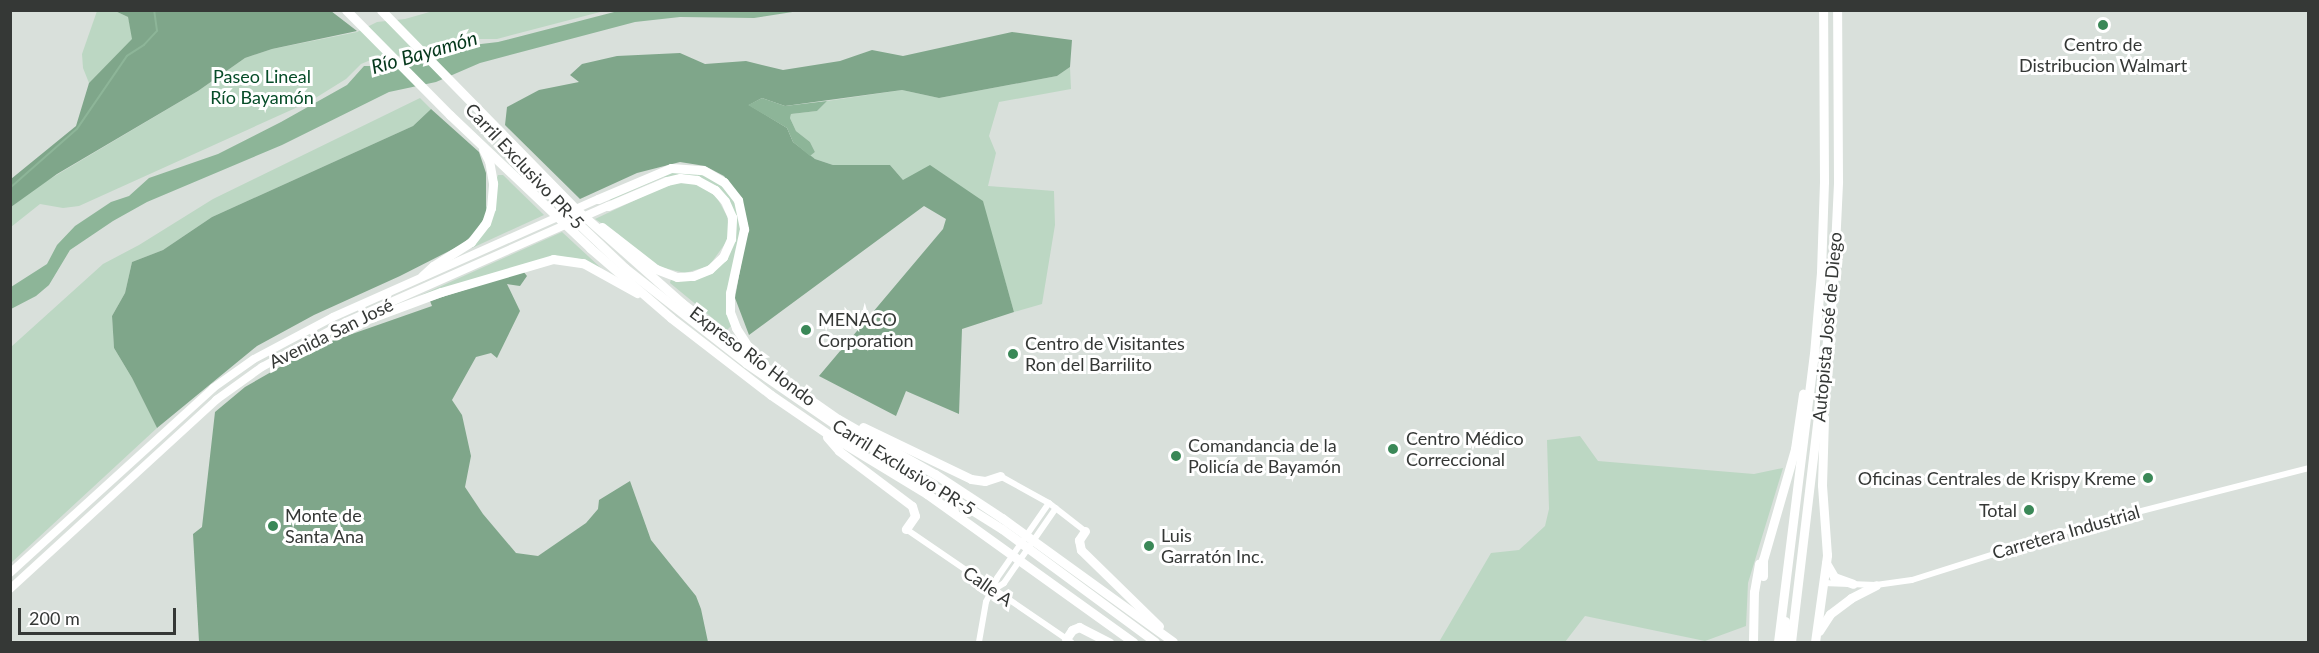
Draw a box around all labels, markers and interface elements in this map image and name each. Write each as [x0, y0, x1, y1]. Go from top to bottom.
marker: Centro de Distribucion Walmart [2096, 18, 2110, 32]
water label: Río Bayamón [368, 25, 480, 79]
place label: Centro de Distribucion Walmart [2019, 34, 2187, 76]
park label: Paseo Lineal Río Bayamón [210, 66, 314, 109]
street label: Carril Exclusivo PR-5 [461, 99, 589, 233]
street label: Autopista José de Diego [1808, 231, 1846, 423]
street label: Avenida San José [265, 293, 397, 373]
street label: Expreso Río Hondo [686, 302, 820, 410]
place label: MENACO Corporation [818, 309, 913, 352]
marker: MENACO Corporation [799, 323, 813, 337]
place label: Centro de Visitantes Ron del Barrilito [1025, 333, 1186, 376]
marker: Centro de Visitantes Ron del Barrilito [1006, 347, 1020, 361]
street label: Carril Exclusivo PR-5 [829, 414, 979, 520]
place label: Centro Médico Correccional [1406, 428, 1524, 470]
place label: Comandancia de la Policía de Bayamón [1188, 435, 1341, 478]
marker: Centro Médico Correccional [1384, 440, 1402, 458]
marker: Comandancia de la Policía de Bayamón [1169, 449, 1183, 463]
place label: Oficinas Centrales de Krispy Kreme [1857, 467, 2136, 489]
marker: Oficinas Centrales de Krispy Kreme [2141, 471, 2155, 485]
place label: Total [1979, 499, 2017, 521]
street label: Carretera Industrial [1990, 501, 2142, 563]
marker: Total [2022, 503, 2036, 517]
place label: Monte de Santa Ana [285, 505, 365, 548]
marker: Monte de Santa Ana [266, 519, 280, 533]
place label: Luis Garratón Inc. [1161, 525, 1264, 568]
marker: Luis Garratón Inc. [1142, 539, 1156, 553]
street label: Calle A [959, 561, 1017, 611]
scale bar [21, 596, 178, 634]
text: 200 m [29, 607, 80, 629]

